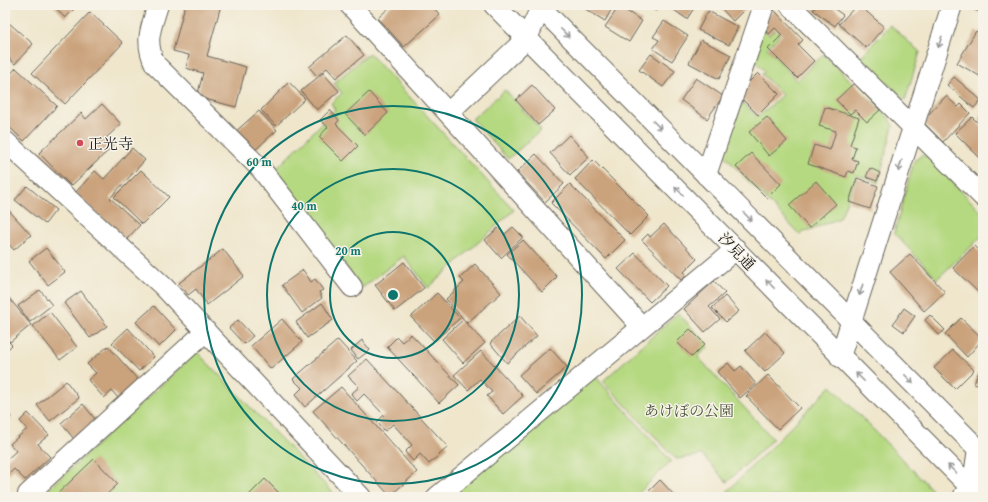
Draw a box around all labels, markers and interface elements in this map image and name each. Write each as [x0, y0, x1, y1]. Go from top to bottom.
one-way arrow [560, 28, 570, 38]
one-way arrow [936, 35, 943, 48]
one-way arrow [652, 120, 662, 130]
place label: 正光寺 [88, 133, 133, 154]
marker: 正光寺 [75, 138, 85, 148]
text: 60 m [246, 153, 272, 170]
one-way arrow [896, 160, 904, 172]
one-way arrow [674, 186, 683, 196]
text: 40 m [291, 197, 317, 214]
one-way arrow [743, 212, 753, 222]
street label: 汐見通 [714, 228, 760, 274]
text: 20 m [335, 242, 361, 259]
one-way arrow [765, 279, 774, 289]
one-way arrow [857, 284, 865, 296]
centre of rings [386, 288, 400, 302]
one-way arrow [855, 372, 865, 382]
one-way arrow [904, 374, 914, 384]
park label: あけぼの公園 [644, 400, 734, 421]
one-way arrow [947, 464, 957, 474]

